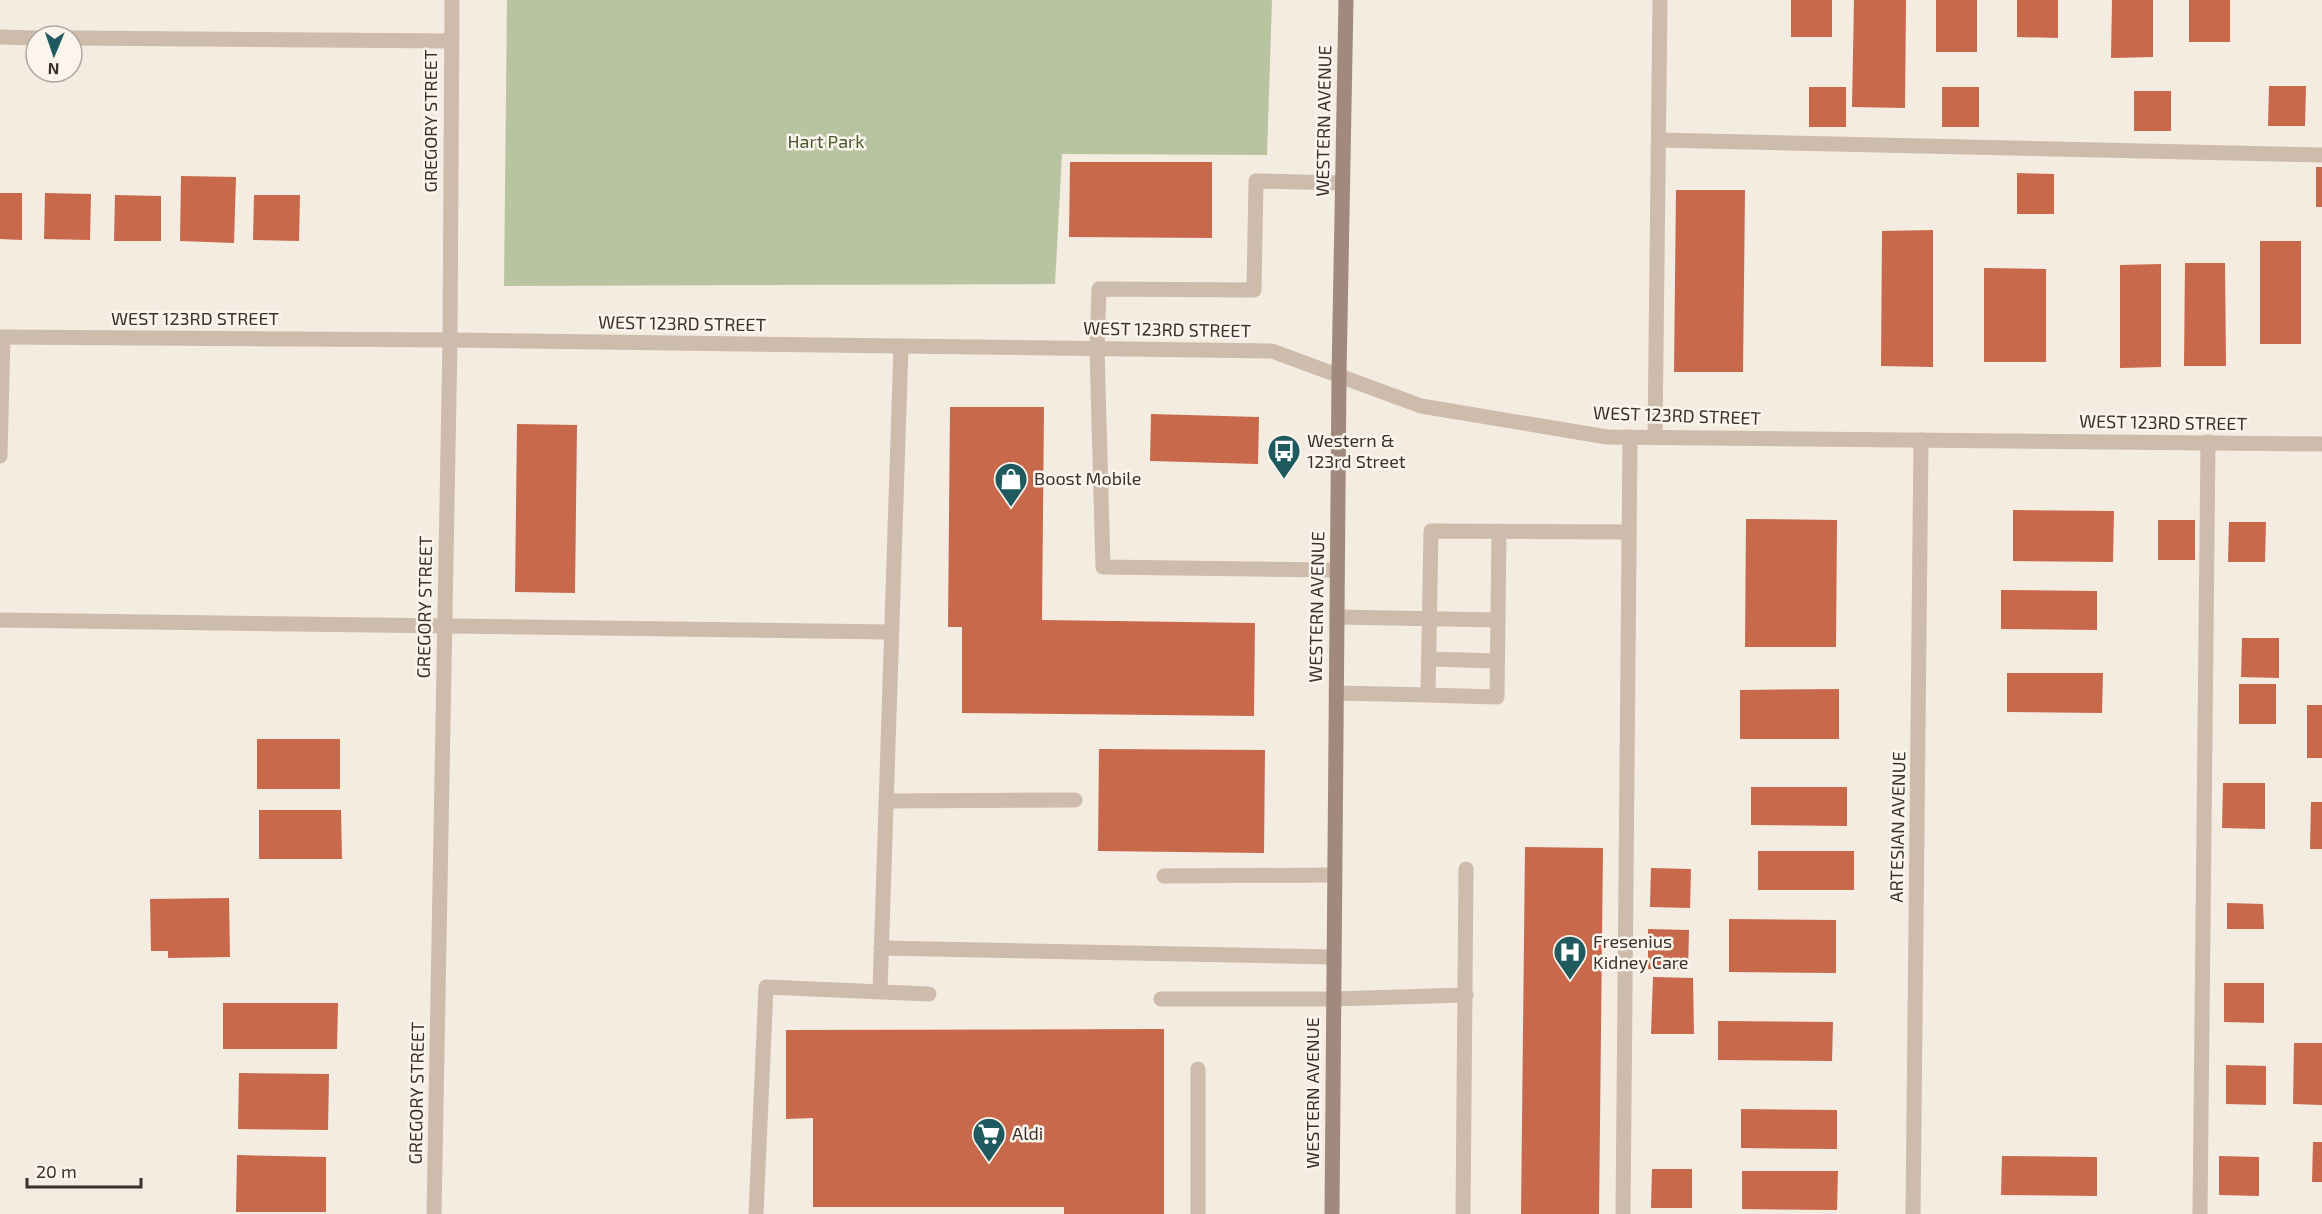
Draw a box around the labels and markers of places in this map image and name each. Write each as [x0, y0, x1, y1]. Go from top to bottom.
place label: Western & 123rd Street [1307, 429, 1406, 472]
bus stop icon: Western & 123rd Street [1266, 433, 1302, 480]
shop icon: Boost Mobile [993, 461, 1029, 508]
place label: Boost Mobile [1034, 467, 1141, 489]
place label: Fresenius Kidney Care [1593, 930, 1688, 973]
hospital icon: Fresenius Kidney Care [1552, 934, 1588, 981]
supermarket icon: Aldi [971, 1116, 1007, 1163]
place label: Aldi [1012, 1122, 1043, 1144]

